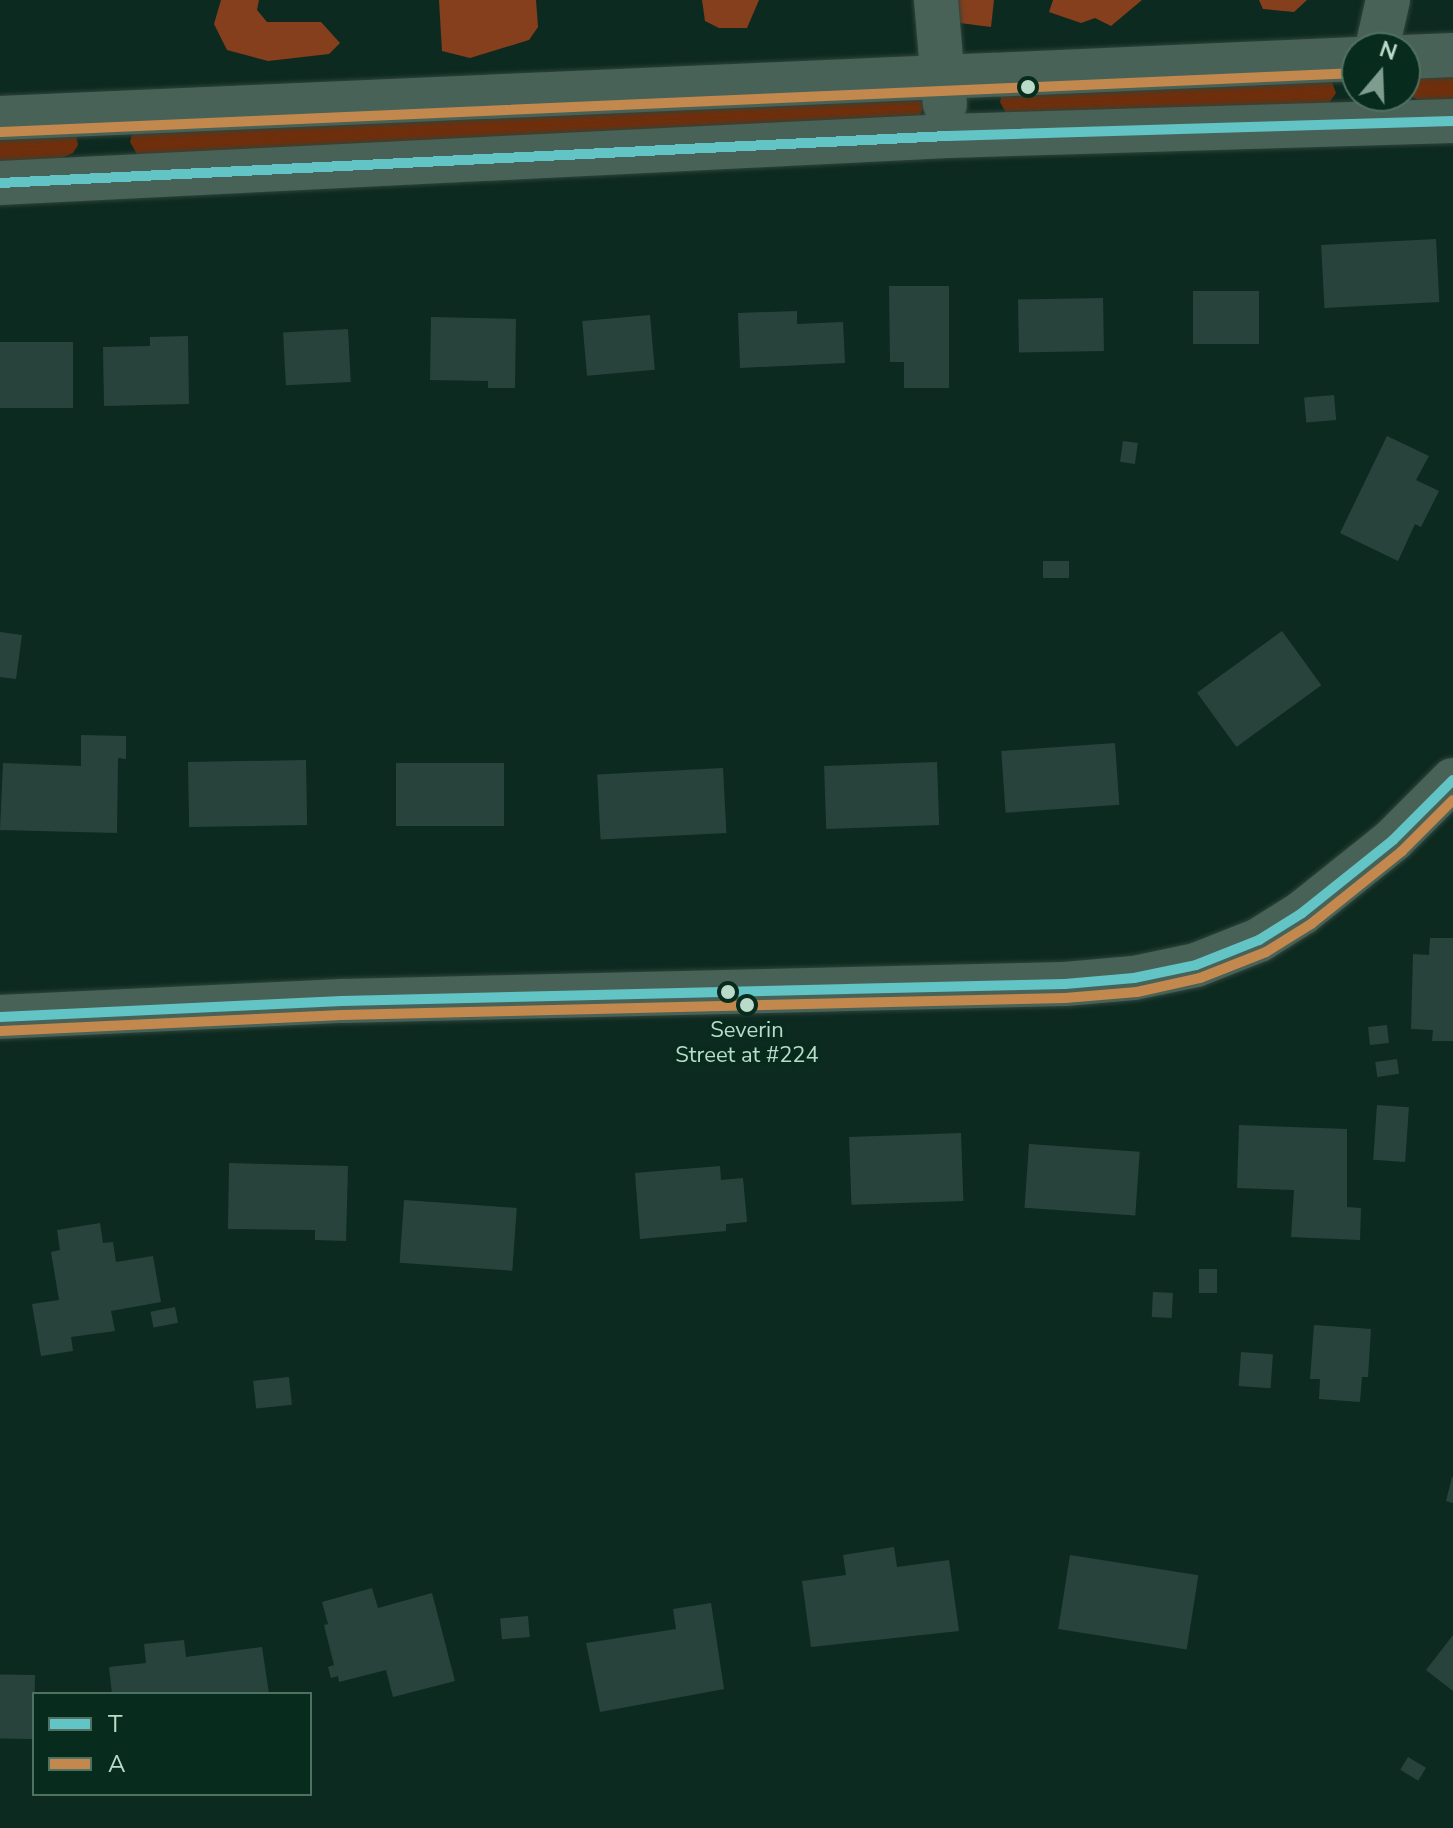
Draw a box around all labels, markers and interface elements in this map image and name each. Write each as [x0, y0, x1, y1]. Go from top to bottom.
north arrow [1341, 32, 1421, 112]
text: N [1375, 34, 1401, 68]
unlabelled marker [1020, 79, 1036, 95]
unlabelled marker [720, 984, 736, 1000]
marker: Severin Street at #224 [739, 997, 755, 1013]
place label: Severin Street at #224 [675, 1017, 819, 1068]
legend [32, 1692, 312, 1796]
text: T [108, 1708, 122, 1740]
text: A [108, 1748, 126, 1780]

